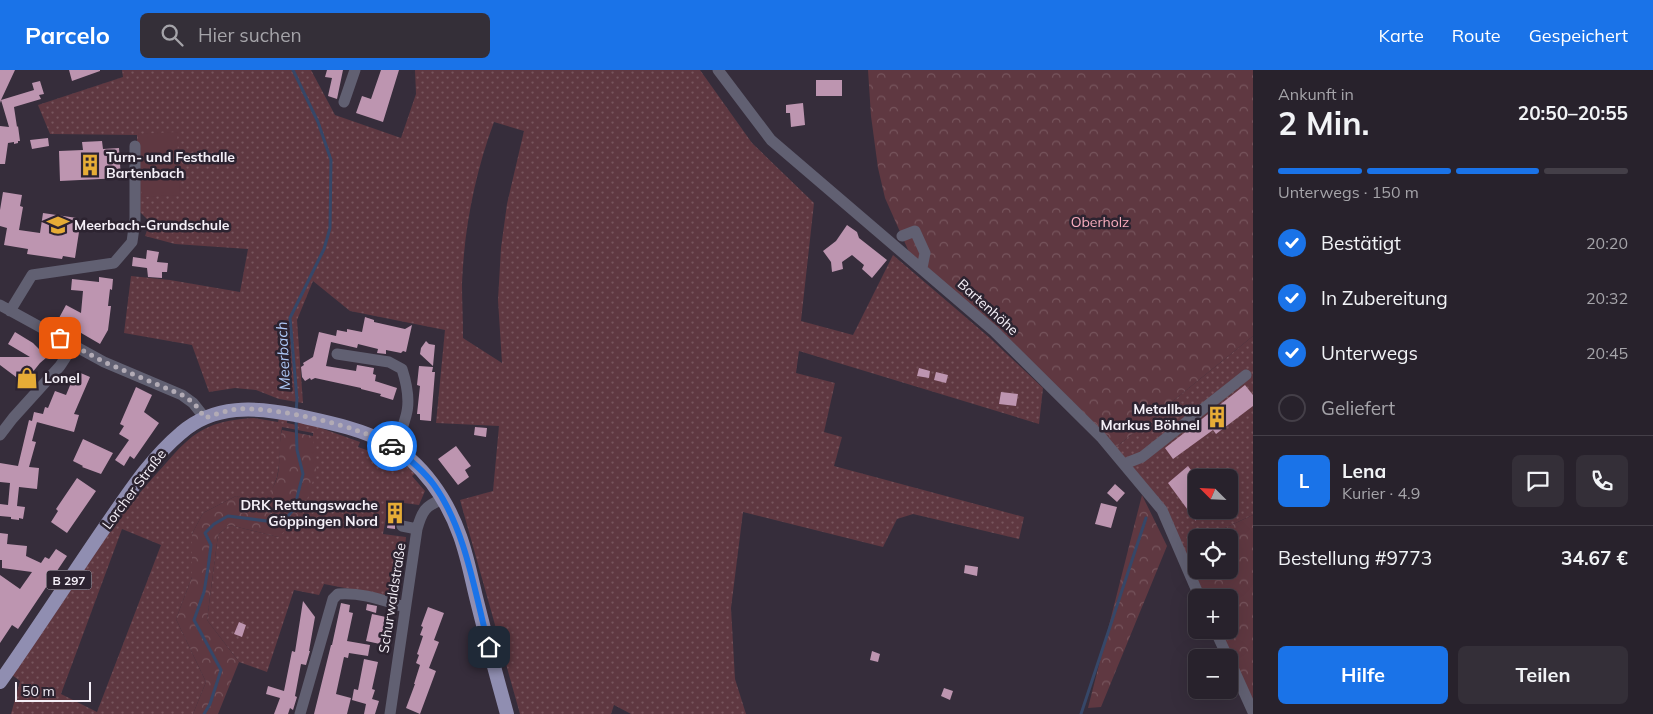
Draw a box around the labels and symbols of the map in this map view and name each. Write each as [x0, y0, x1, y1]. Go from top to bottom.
place label: Turn- und Festhalle Bartenbach [106, 148, 235, 182]
building icon: Turn- und Festhalle Bartenbach [77, 152, 103, 178]
school or university icon: Meerbach-Grundschule [45, 212, 71, 238]
park label: Oberholz [1071, 213, 1129, 231]
place label: Meerbach-Grundschule [74, 216, 230, 234]
street label: Bartenhöhe [954, 275, 1022, 339]
pin [39, 317, 81, 359]
water label: Meerbach [272, 321, 294, 391]
shop icon: Lonel [14, 365, 40, 391]
place label: Lonel [44, 369, 80, 387]
place label: Metallbau Markus Böhnel [1101, 400, 1200, 434]
building icon: Metallbau Markus Böhnel [1204, 404, 1230, 430]
courier [367, 421, 417, 471]
street label: Lorcher Straße [98, 445, 170, 533]
north arrow [1188, 469, 1238, 519]
place label: DRK Rettungswache Göppingen Nord [240, 496, 378, 530]
building icon: DRK Rettungswache Göppingen Nord [382, 500, 408, 526]
street label: Schurwaldstraße [374, 542, 410, 654]
road number: B 297 [46, 570, 92, 590]
pin [468, 626, 510, 668]
scale bar [15, 679, 91, 702]

